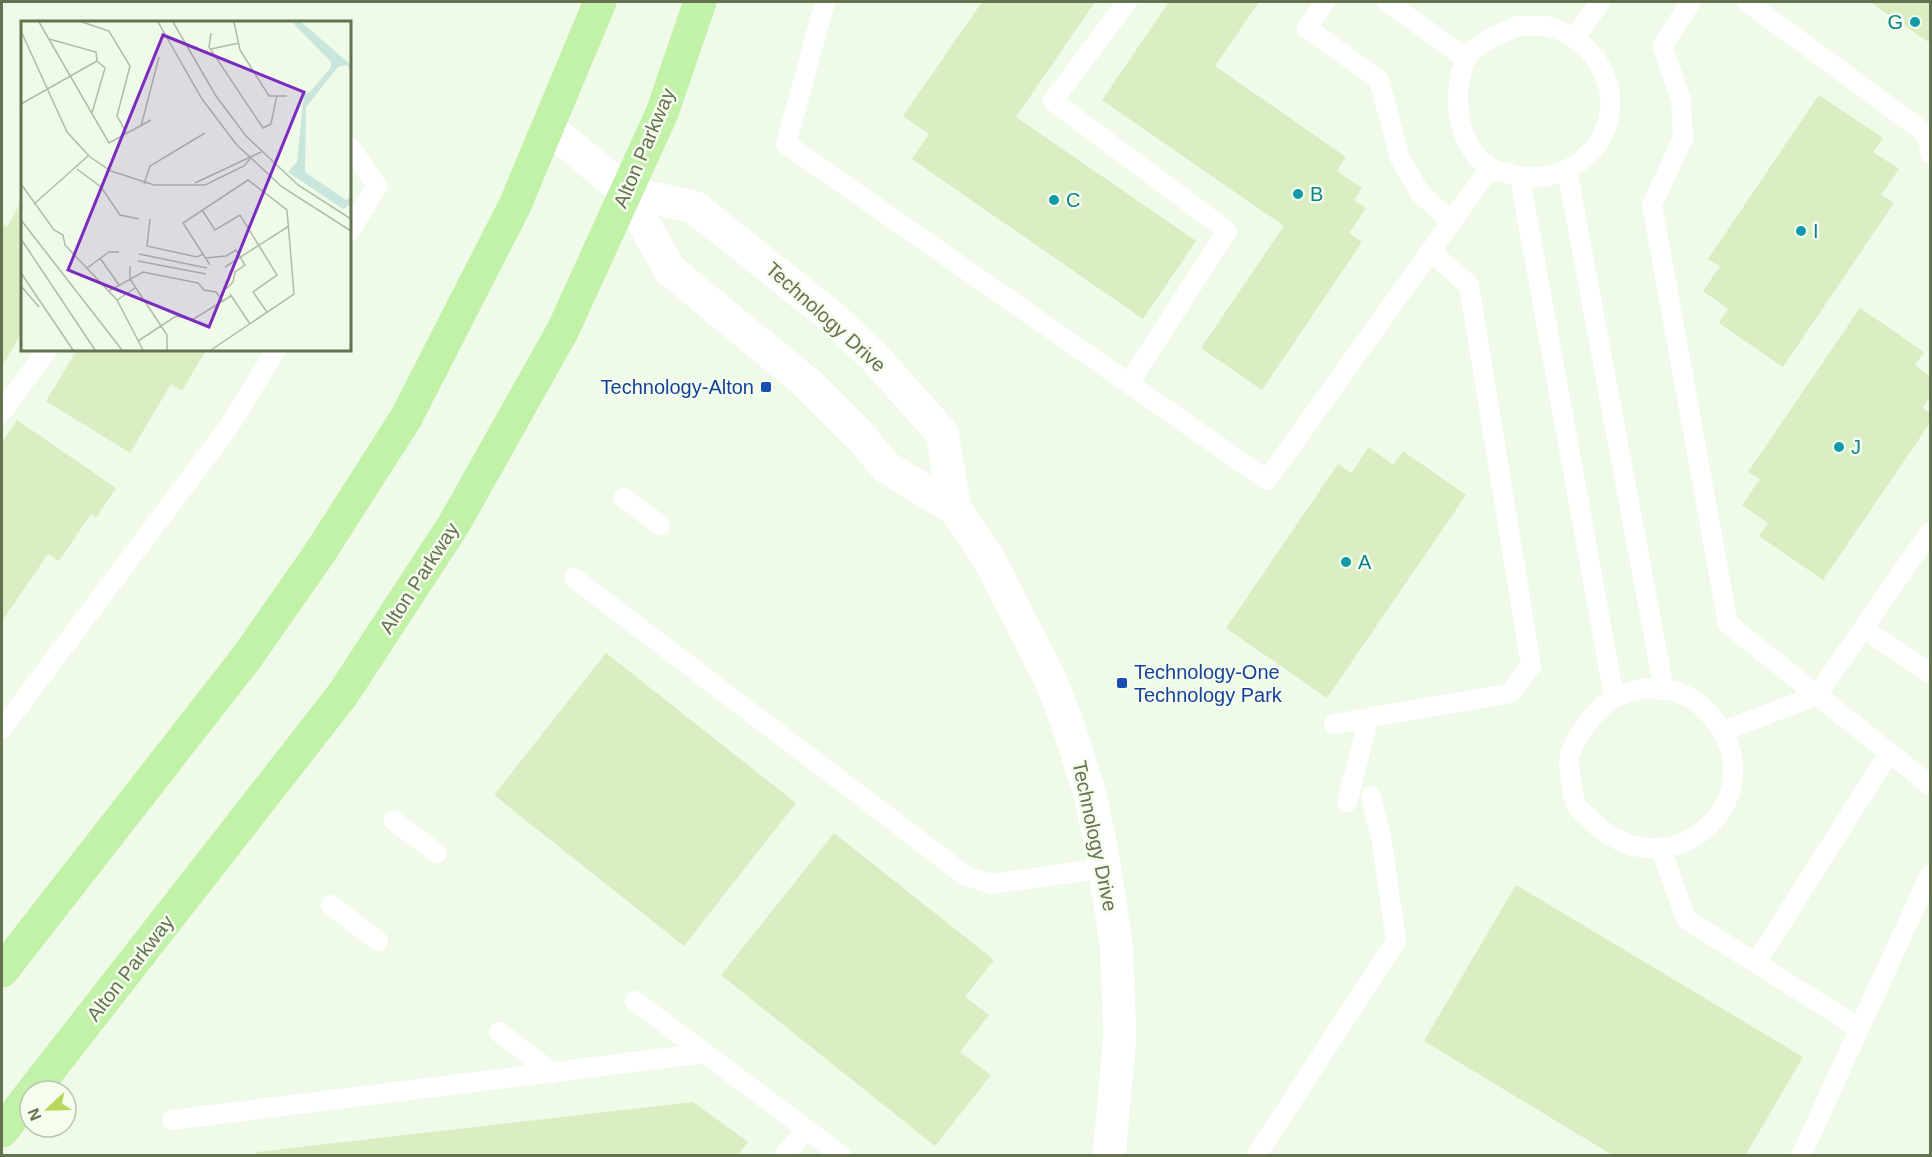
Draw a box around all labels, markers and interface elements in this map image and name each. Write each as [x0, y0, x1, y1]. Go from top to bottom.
place label: G [1887, 11, 1903, 33]
marker: G [1908, 15, 1922, 29]
inset map [21, 21, 351, 351]
street label: Alton Parkway [609, 85, 679, 211]
place label: B [1310, 183, 1323, 205]
marker: B [1291, 187, 1305, 201]
place label: C [1066, 189, 1080, 211]
marker: C [1047, 193, 1061, 207]
place label: I [1813, 220, 1819, 242]
marker: I [1794, 224, 1808, 238]
street label: Technology Drive [762, 257, 890, 377]
place label: Technology-Alton [601, 376, 754, 398]
marker: Technology-Alton [759, 380, 773, 394]
place label: J [1851, 436, 1861, 458]
marker: J [1832, 440, 1846, 454]
street label: Alton Parkway [375, 518, 463, 638]
place label: A [1358, 551, 1372, 573]
marker: A [1339, 555, 1353, 569]
place label: Technology-One Technology Park [1134, 661, 1283, 706]
marker: Technology-One Technology Park [1115, 676, 1129, 690]
street label: Technology Drive [1068, 759, 1122, 913]
street label: Alton Parkway [82, 911, 178, 1025]
north arrow [18, 1079, 78, 1139]
text: N [25, 1106, 45, 1123]

